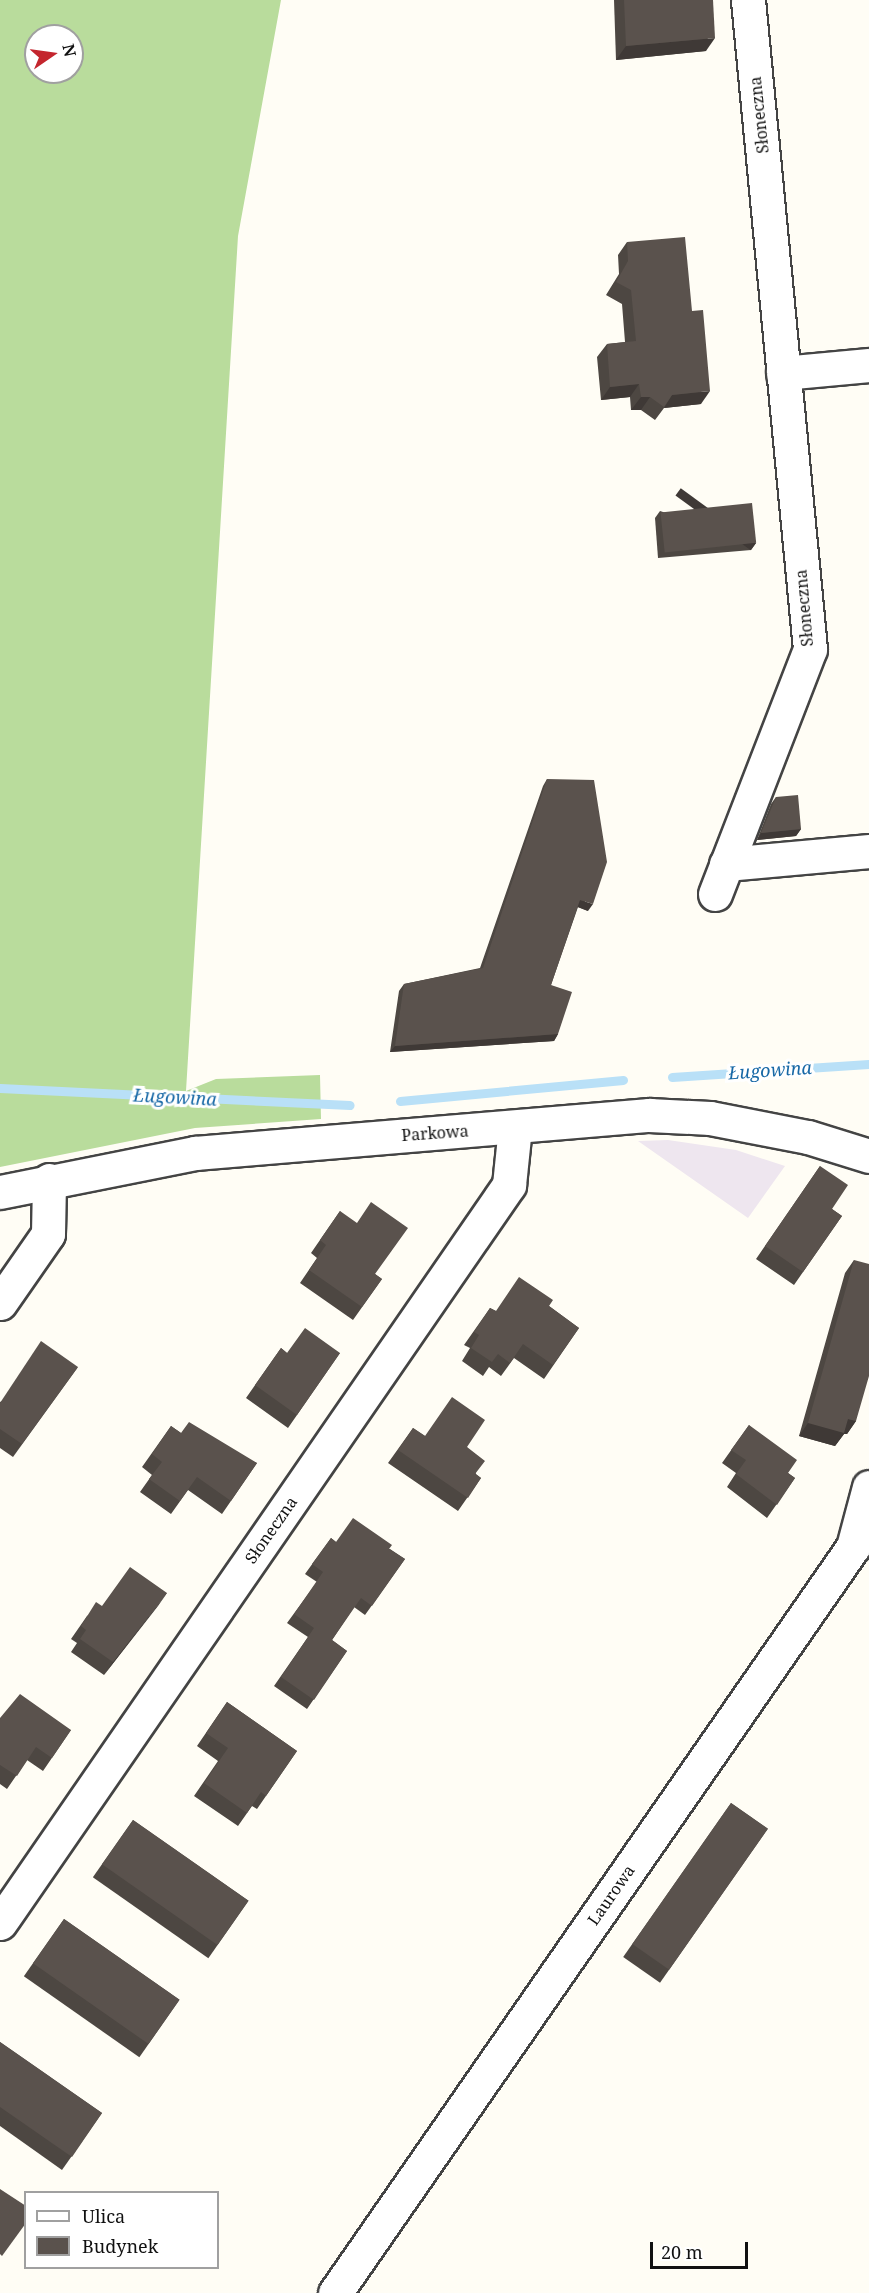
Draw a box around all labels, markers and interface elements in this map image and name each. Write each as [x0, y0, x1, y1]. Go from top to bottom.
north arrow [24, 24, 84, 84]
text: N [57, 42, 82, 59]
street label: Słoneczna [745, 76, 773, 154]
street label: Słoneczna [791, 569, 817, 647]
water label: Ługowina [727, 1056, 813, 1084]
water label: Ługowina [133, 1084, 217, 1110]
street label: Parkowa [401, 1121, 469, 1145]
street label: Słoneczna [241, 1493, 301, 1567]
street label: Laurowa [583, 1861, 639, 1929]
legend [24, 2191, 219, 2269]
text: Ulica [82, 2204, 125, 2228]
scale bar [653, 2230, 750, 2268]
text: Budynek [82, 2234, 158, 2258]
text: 20 m [661, 2240, 703, 2264]

